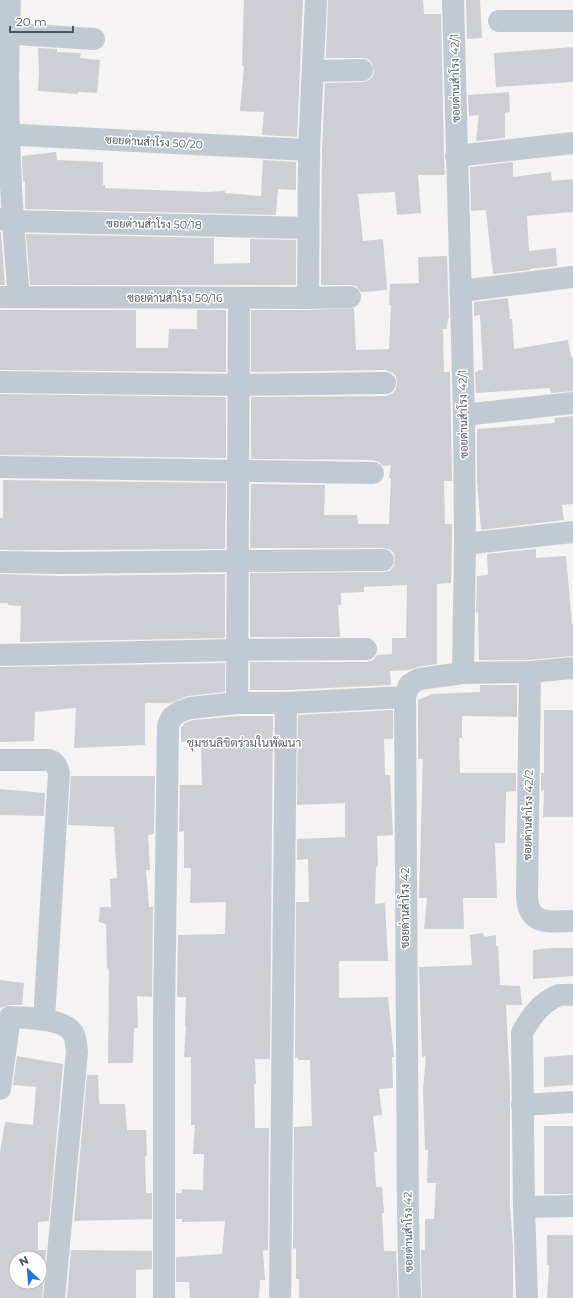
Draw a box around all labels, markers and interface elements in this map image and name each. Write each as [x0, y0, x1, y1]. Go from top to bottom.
scale bar [10, 8, 73, 34]
text: 20 m [16, 14, 47, 29]
street label: ซอยด่านสำโรง 42/1 [446, 33, 463, 123]
street label: ซอยด่านสำโรง 50/20 [105, 131, 203, 152]
street label: ซอยด่านสำโรง 50/18 [106, 215, 202, 232]
street label: ซอยด่านสำโรง 50/16 [127, 290, 223, 305]
street label: ซอยด่านสำโรง 42/1 [454, 369, 471, 459]
district label: ชุมชนลิขิตร่วมในพัฒนา [187, 735, 301, 752]
street label: ซอยด่านสำโรง 42/2 [519, 769, 536, 861]
street label: ซอยด่านสำโรง 42 [397, 868, 412, 948]
street label: ซอยด่านสำโรง 42 [399, 1191, 416, 1273]
north arrow [8, 1250, 48, 1290]
text: N [17, 1253, 31, 1269]

